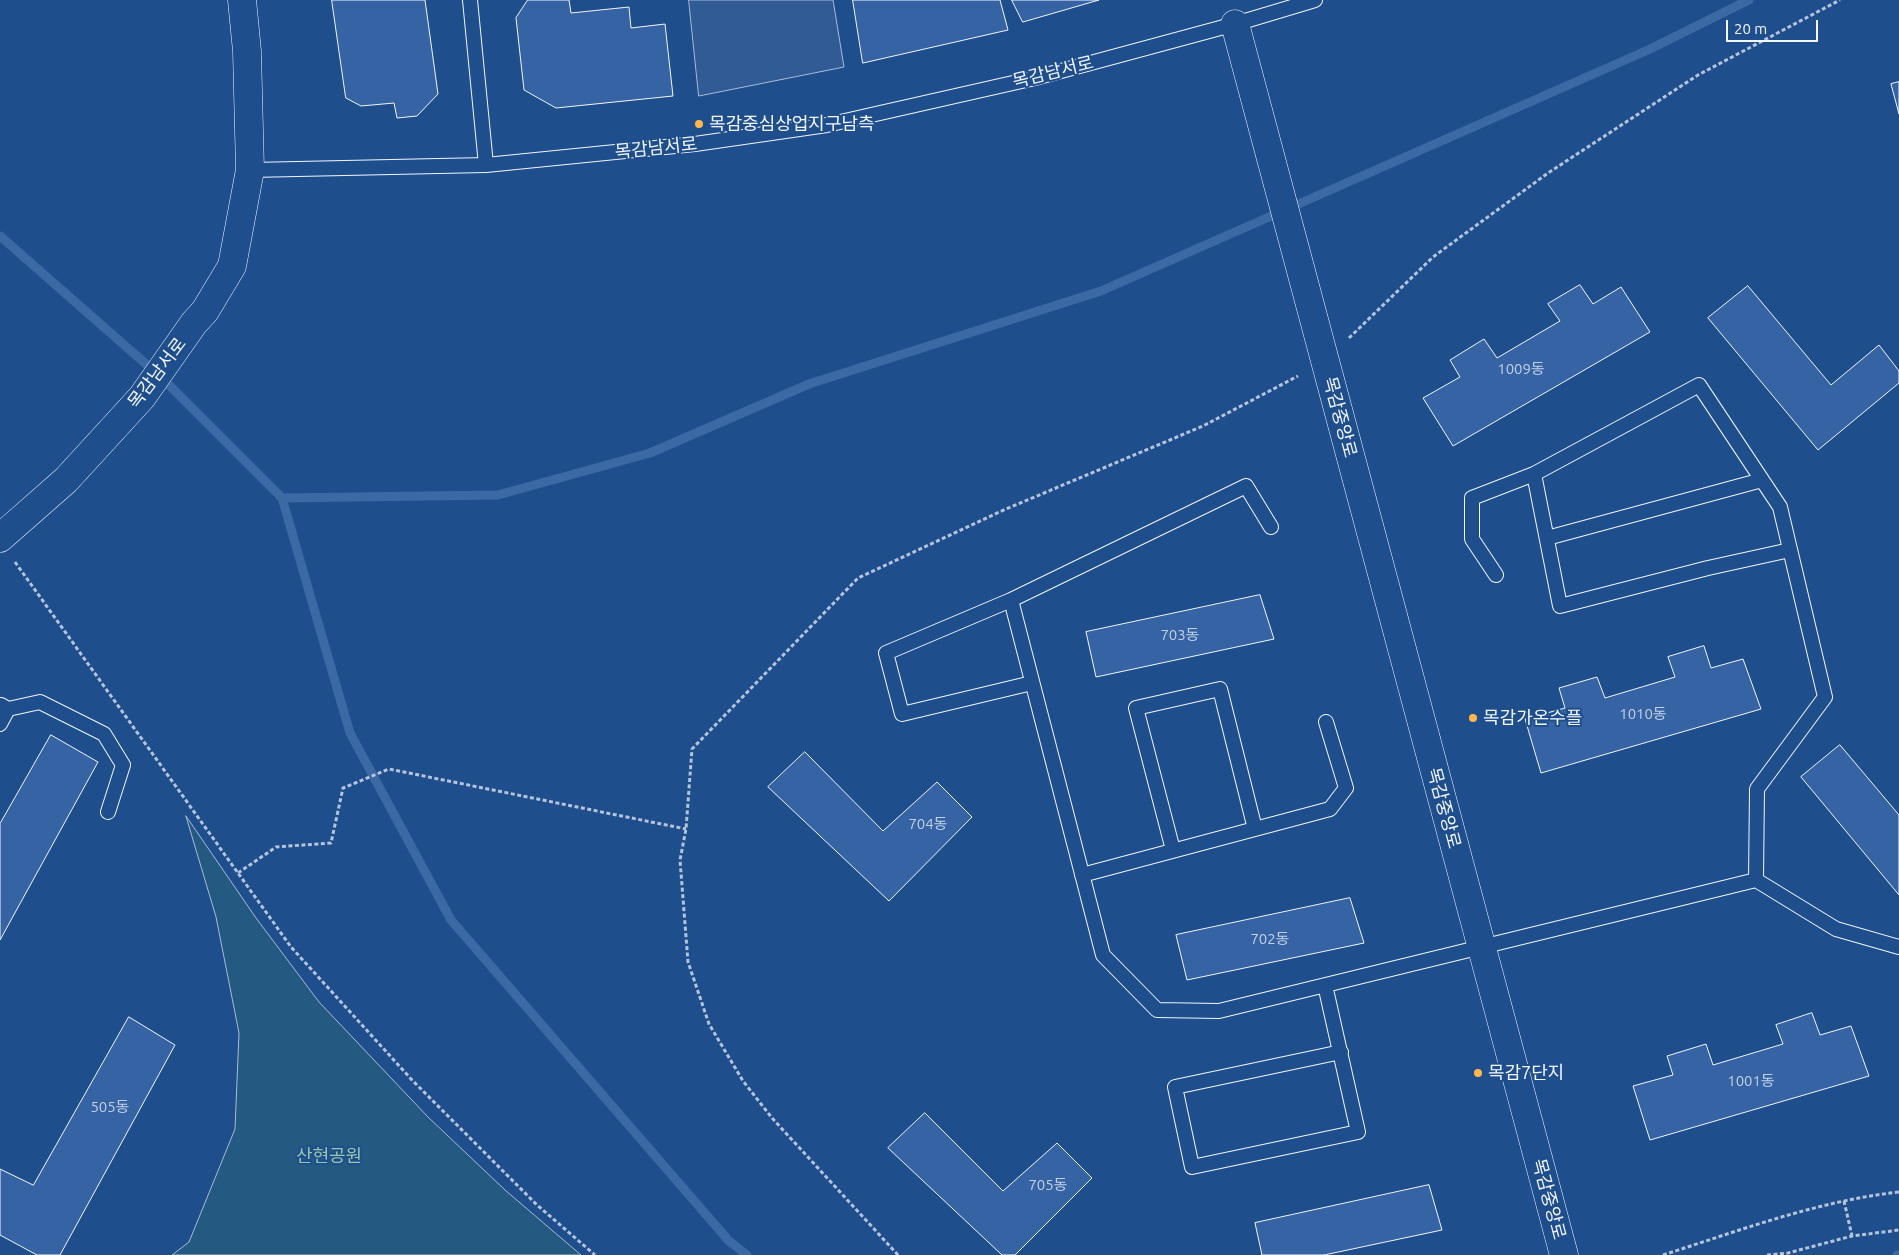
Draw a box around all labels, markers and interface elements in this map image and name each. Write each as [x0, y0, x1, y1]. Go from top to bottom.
scale bar [1729, 10, 1822, 42]
text: 20 m [1734, 20, 1767, 37]
street label: 목감남서로 [1010, 52, 1096, 92]
place label: 목감중심상업지구남측 [709, 113, 875, 135]
marker: 목감중심상업지구남측 [693, 118, 705, 130]
street label: 목감남서로 [614, 133, 698, 163]
street label: 목감남서로 [123, 333, 191, 413]
house number: 1009동 [1497, 360, 1545, 378]
street label: 목감중앙로 [1319, 374, 1361, 460]
house number: 703동 [1160, 626, 1200, 644]
house number: 1010동 [1619, 705, 1667, 723]
place label: 목감가온수플 [1483, 707, 1582, 729]
marker: 목감가온수플 [1467, 712, 1479, 724]
street label: 목감중앙로 [1423, 765, 1465, 851]
house number: 704동 [908, 815, 948, 833]
house number: 702동 [1250, 930, 1290, 948]
place label: 목감7단지 [1488, 1062, 1564, 1084]
marker: 목감7단지 [1472, 1067, 1484, 1079]
house number: 1001동 [1727, 1072, 1775, 1090]
house number: 505동 [90, 1098, 130, 1116]
park label: 산현공원 [296, 1145, 362, 1167]
street label: 목감중앙로 [1528, 1156, 1570, 1242]
house number: 705동 [1028, 1176, 1068, 1194]

